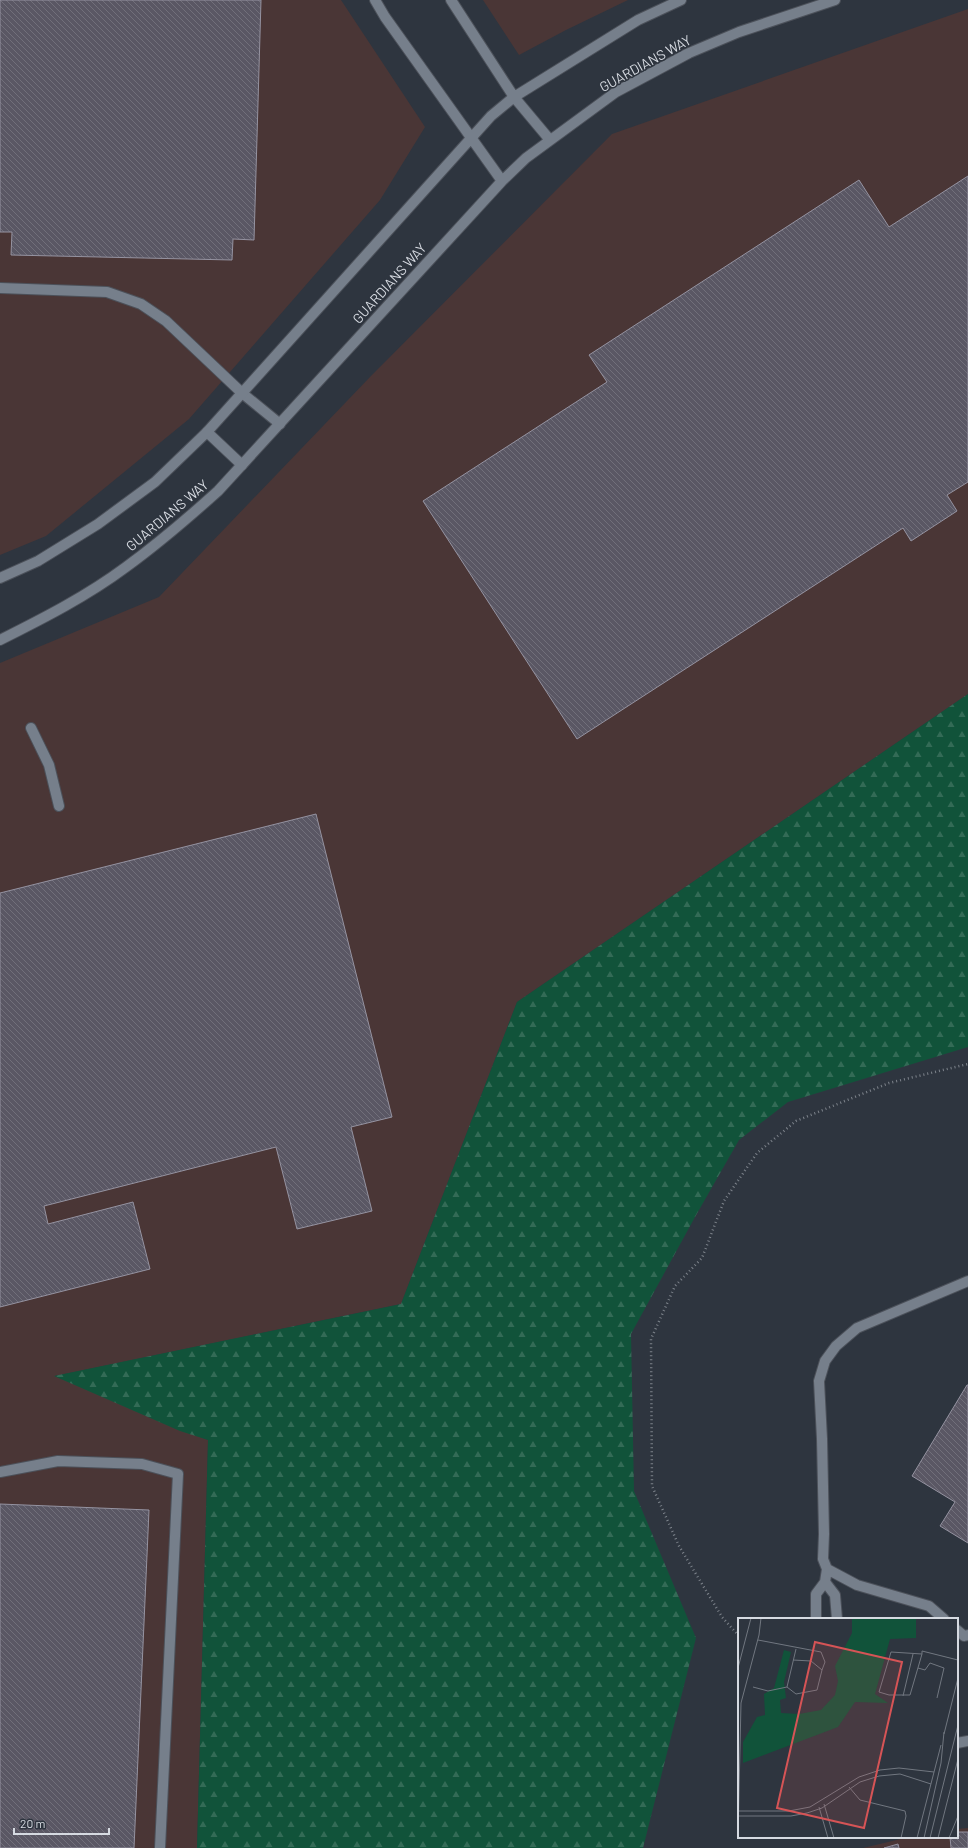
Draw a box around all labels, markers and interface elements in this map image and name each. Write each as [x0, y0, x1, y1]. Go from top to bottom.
street label: GUARDIANS WAY [596, 31, 694, 95]
street label: GUARDIANS WAY [348, 239, 430, 327]
street label: GUARDIANS WAY [122, 476, 212, 554]
inset map [738, 1618, 958, 1838]
scale bar [14, 1810, 109, 1836]
text: 20 m [20, 1816, 46, 1830]

